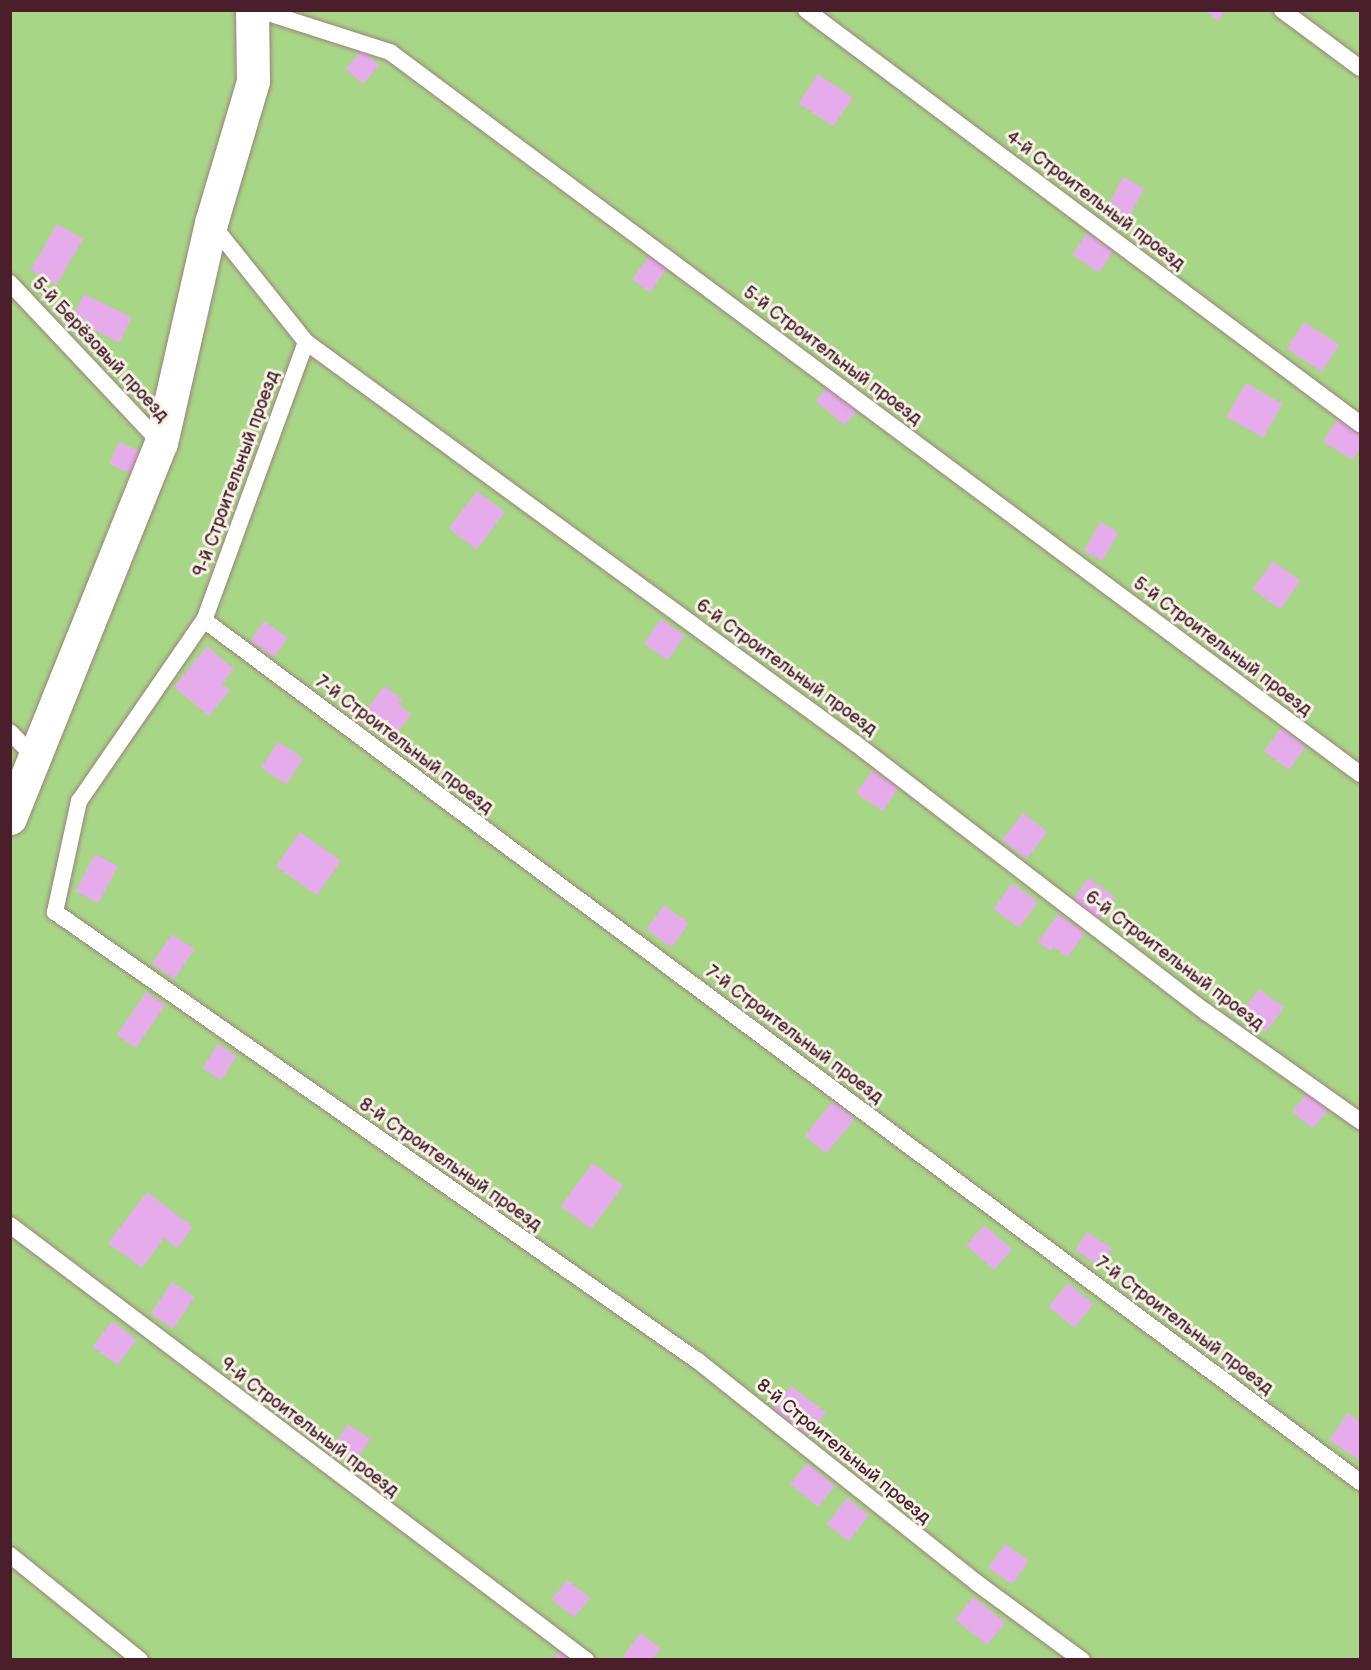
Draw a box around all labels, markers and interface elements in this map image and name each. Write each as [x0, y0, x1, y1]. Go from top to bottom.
street label: 4-й Строительный проезд [1001, 127, 1189, 275]
street label: 5-й Берёзовый проезд [27, 273, 173, 427]
street label: 5-й Строительный проезд [739, 282, 925, 430]
street label: 9-й Строительный проезд [190, 368, 284, 580]
street label: 5-й Строительный проезд [1129, 573, 1315, 721]
street label: 6-й Строительный проезд [691, 595, 881, 741]
street label: 7-й Строительный проезд [311, 671, 497, 819]
street label: 6-й Строительный проезд [1080, 887, 1268, 1035]
street label: 7-й Строительный проезд [701, 961, 887, 1109]
street label: 8-й Строительный проезд [355, 1094, 545, 1236]
street label: 7-й Строительный проезд [1091, 1252, 1277, 1400]
street label: 9-й Строительный проезд [216, 1354, 402, 1502]
street label: 8-й Строительный проезд [752, 1375, 934, 1529]

